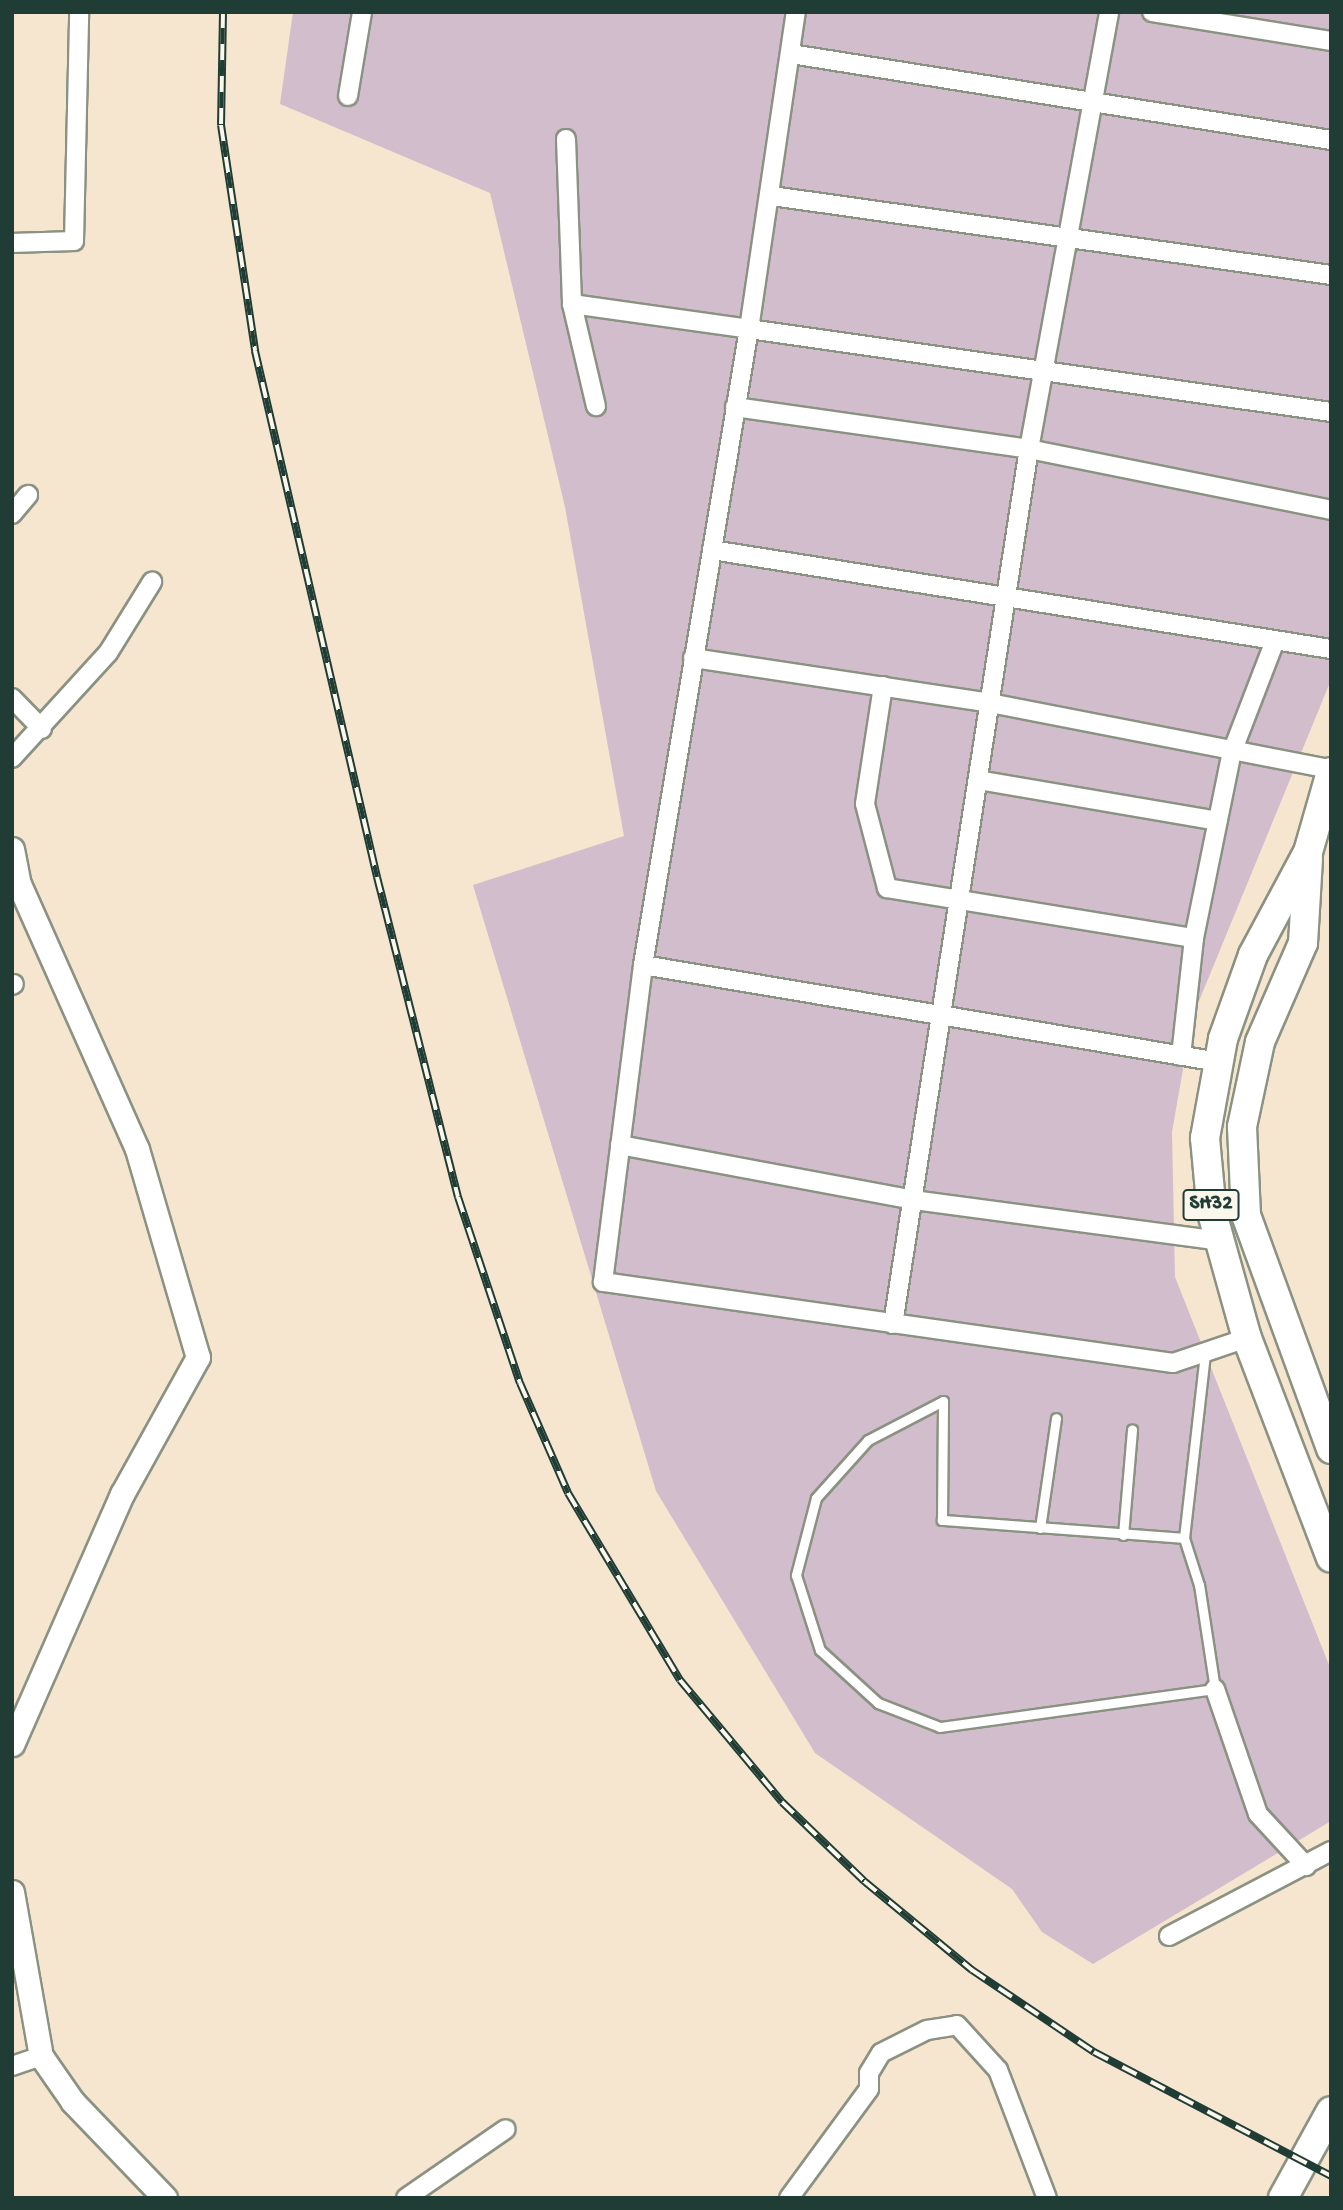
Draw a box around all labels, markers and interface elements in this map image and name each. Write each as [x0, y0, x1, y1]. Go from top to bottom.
road number: SH32 [1181, 1188, 1241, 1222]

